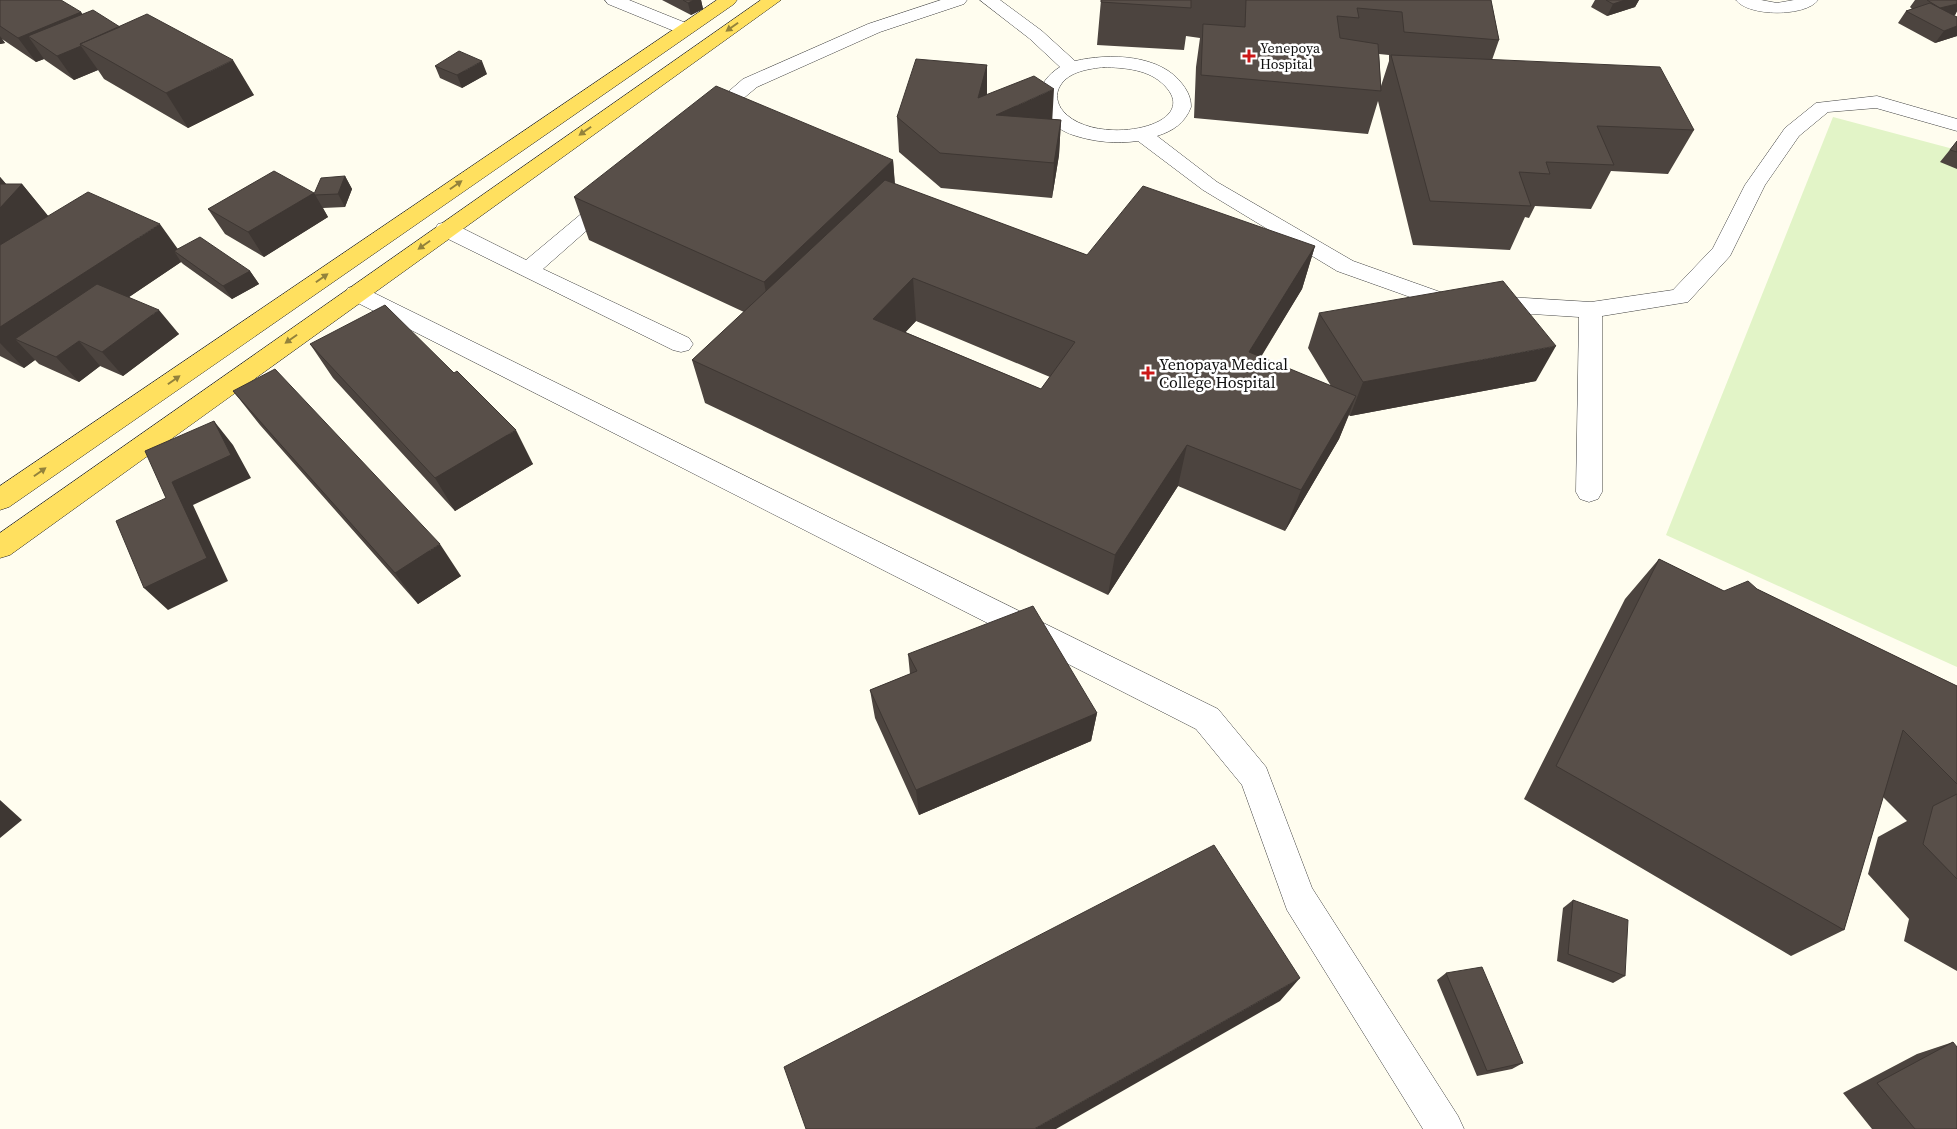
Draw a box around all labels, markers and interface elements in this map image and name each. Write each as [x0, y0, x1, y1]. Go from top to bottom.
one-way arrow [725, 22, 739, 32]
place label: Yenepoya Hospital [1260, 38, 1321, 74]
marker: Yenepoya Hospital [1242, 49, 1256, 63]
one-way arrow [578, 126, 592, 136]
one-way arrow [449, 181, 463, 190]
one-way arrow [417, 240, 431, 250]
one-way arrow [315, 273, 329, 283]
one-way arrow [284, 334, 298, 344]
place label: Yenopaya Medical College Hospital [1159, 353, 1288, 393]
marker: Yenopaya Medical College Hospital [1141, 366, 1155, 380]
one-way arrow [167, 375, 181, 385]
one-way arrow [33, 467, 47, 477]

